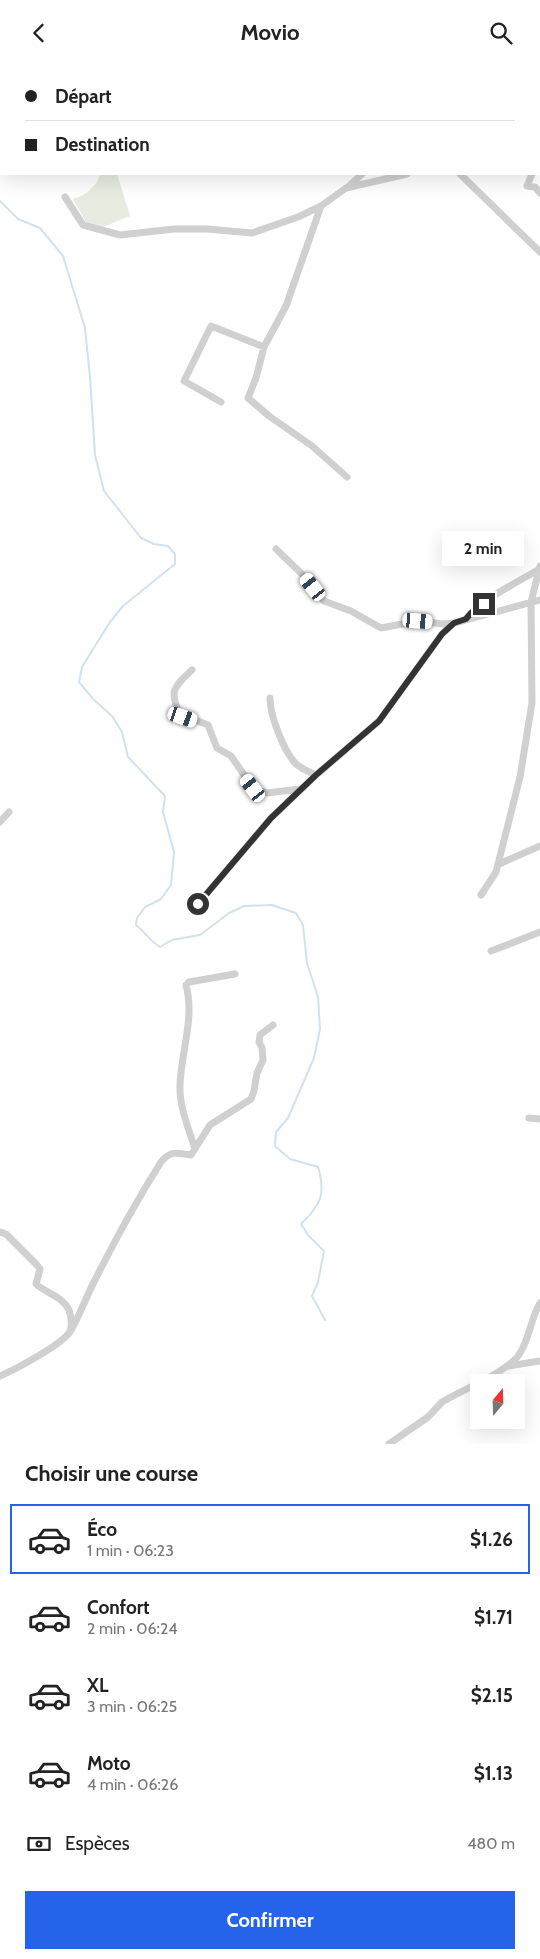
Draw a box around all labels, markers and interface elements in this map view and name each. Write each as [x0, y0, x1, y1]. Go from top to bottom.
icon: back [25, 19, 53, 47]
text: Movio [240, 19, 300, 46]
icon: search [487, 19, 515, 47]
text: Départ [55, 85, 112, 108]
text: Destination [55, 133, 150, 156]
callout: 2 min [443, 531, 525, 567]
text: 2 min [464, 539, 502, 558]
car [297, 571, 328, 603]
route end [473, 593, 495, 615]
car [402, 612, 433, 630]
car [166, 705, 199, 729]
car [237, 772, 268, 804]
route start [187, 893, 209, 915]
north arrow [470, 1374, 525, 1429]
map controls [470, 1374, 525, 1429]
text: Choisir une course [25, 1460, 198, 1487]
icon: car [27, 1517, 72, 1562]
text: Éco [87, 1518, 117, 1541]
text: $1.26 [470, 1528, 513, 1551]
text: 1 min · 06:23 [87, 1541, 174, 1560]
icon: car [27, 1595, 72, 1640]
text: Confort [87, 1596, 150, 1619]
text: $1.71 [474, 1606, 513, 1629]
text: 2 min · 06:24 [87, 1619, 178, 1638]
icon: car [27, 1673, 72, 1718]
text: XL [87, 1674, 108, 1697]
text: $2.15 [471, 1684, 513, 1707]
text: 3 min · 06:25 [87, 1697, 177, 1716]
icon: car [27, 1751, 72, 1796]
text: Moto [87, 1752, 131, 1775]
text: $1.13 [474, 1762, 513, 1785]
text: 4 min · 06:26 [87, 1775, 178, 1794]
icon: cash [25, 1830, 53, 1858]
text: Espèces [65, 1832, 130, 1855]
text: 480 m [467, 1834, 515, 1853]
button: Confirmer [25, 1891, 515, 1949]

